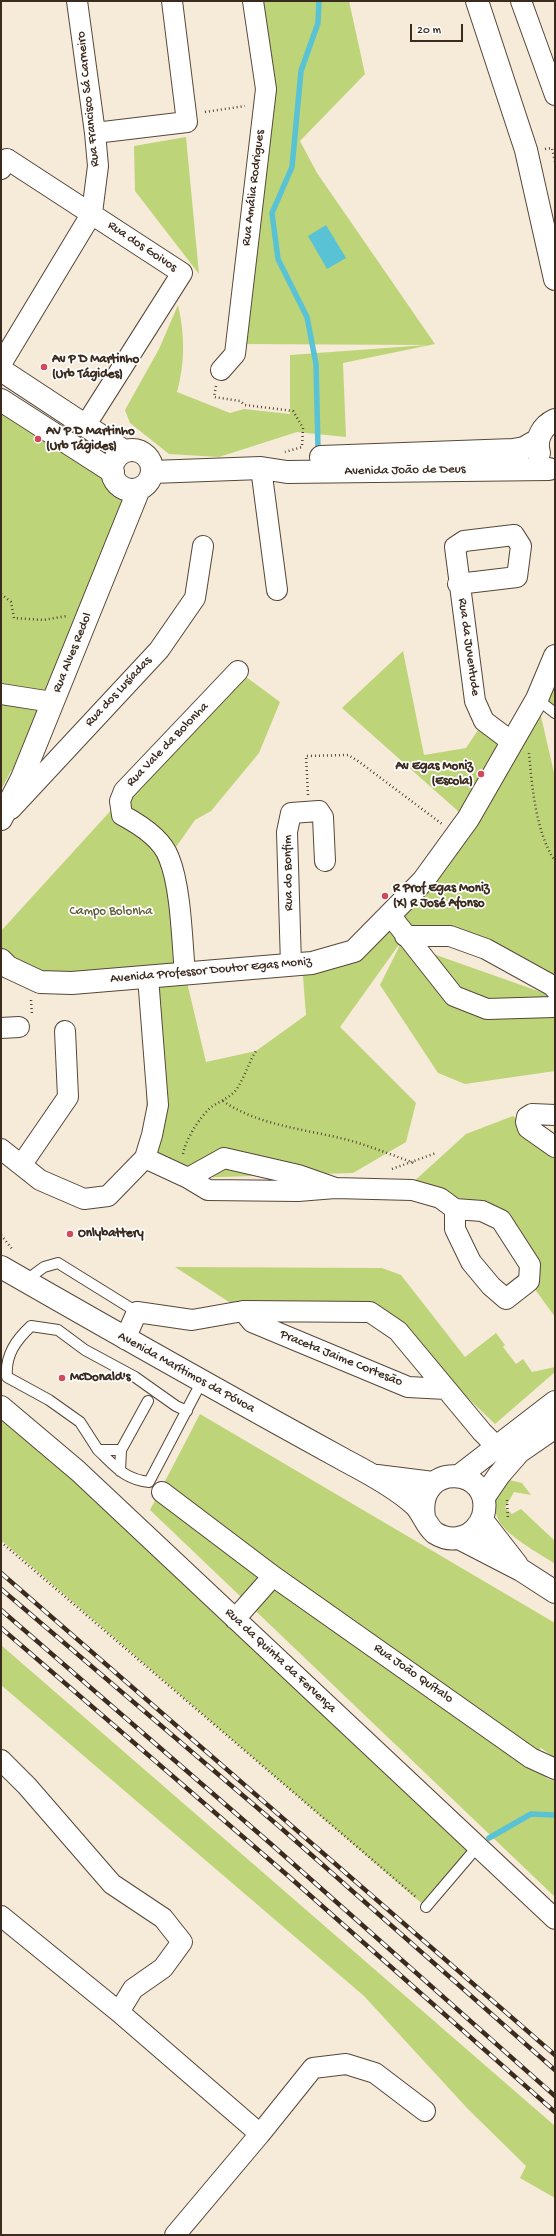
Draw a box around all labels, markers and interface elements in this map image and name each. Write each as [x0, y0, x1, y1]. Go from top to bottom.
scale bar [412, 16, 465, 42]
text: 20 m [417, 24, 441, 38]
street label: Rua Francisco Sá Carneiro [74, 30, 104, 168]
street label: Rua Amália Rodrigues [239, 129, 269, 247]
street label: Rua dos Goivos [104, 218, 180, 276]
place label: Av P D Martinho (Urb Tágides) [52, 352, 139, 383]
marker: Av P D Martinho (Urb Tágides) [39, 362, 49, 372]
place label: AV P D Martinho (Urb Tágides) [46, 424, 135, 455]
marker: AV P D Martinho (Urb Tágides) [33, 434, 43, 444]
street label: Avenida João de Deus [344, 462, 466, 480]
street label: Rua da Juventude [453, 597, 483, 697]
street label: Rua Alves Redol [50, 611, 96, 695]
street label: Rua dos Lusíadas [82, 653, 156, 731]
street label: Rua Vale da Bolonha [124, 699, 212, 791]
place label: Av Egas Moniz (Escola) [395, 759, 473, 790]
marker: Av Egas Moniz (Escola) [476, 769, 486, 779]
street label: Rua do Bonfim [281, 835, 297, 911]
place label: R Prof Egas Moniz (X) R José Afonso [393, 881, 490, 912]
marker: R Prof Egas Moniz (X) R José Afonso [380, 891, 390, 901]
park label: Campo Bolonha [69, 904, 153, 920]
street label: Avenida Professor Doutor Egas Moniz [110, 954, 312, 988]
place label: Onlybattery [78, 1226, 144, 1242]
marker: Onlybattery [65, 1229, 75, 1239]
street label: Praceta Jaime Cortesão [277, 1327, 405, 1391]
street label: Avenida Marítimos da Póvoa [115, 1329, 257, 1417]
place label: McDonald's [70, 1370, 131, 1386]
marker: McDonald's [57, 1373, 67, 1383]
street label: Rua da Quinta da Fervença [221, 1605, 339, 1717]
street label: Rua João Quítalo [370, 1641, 456, 1707]

